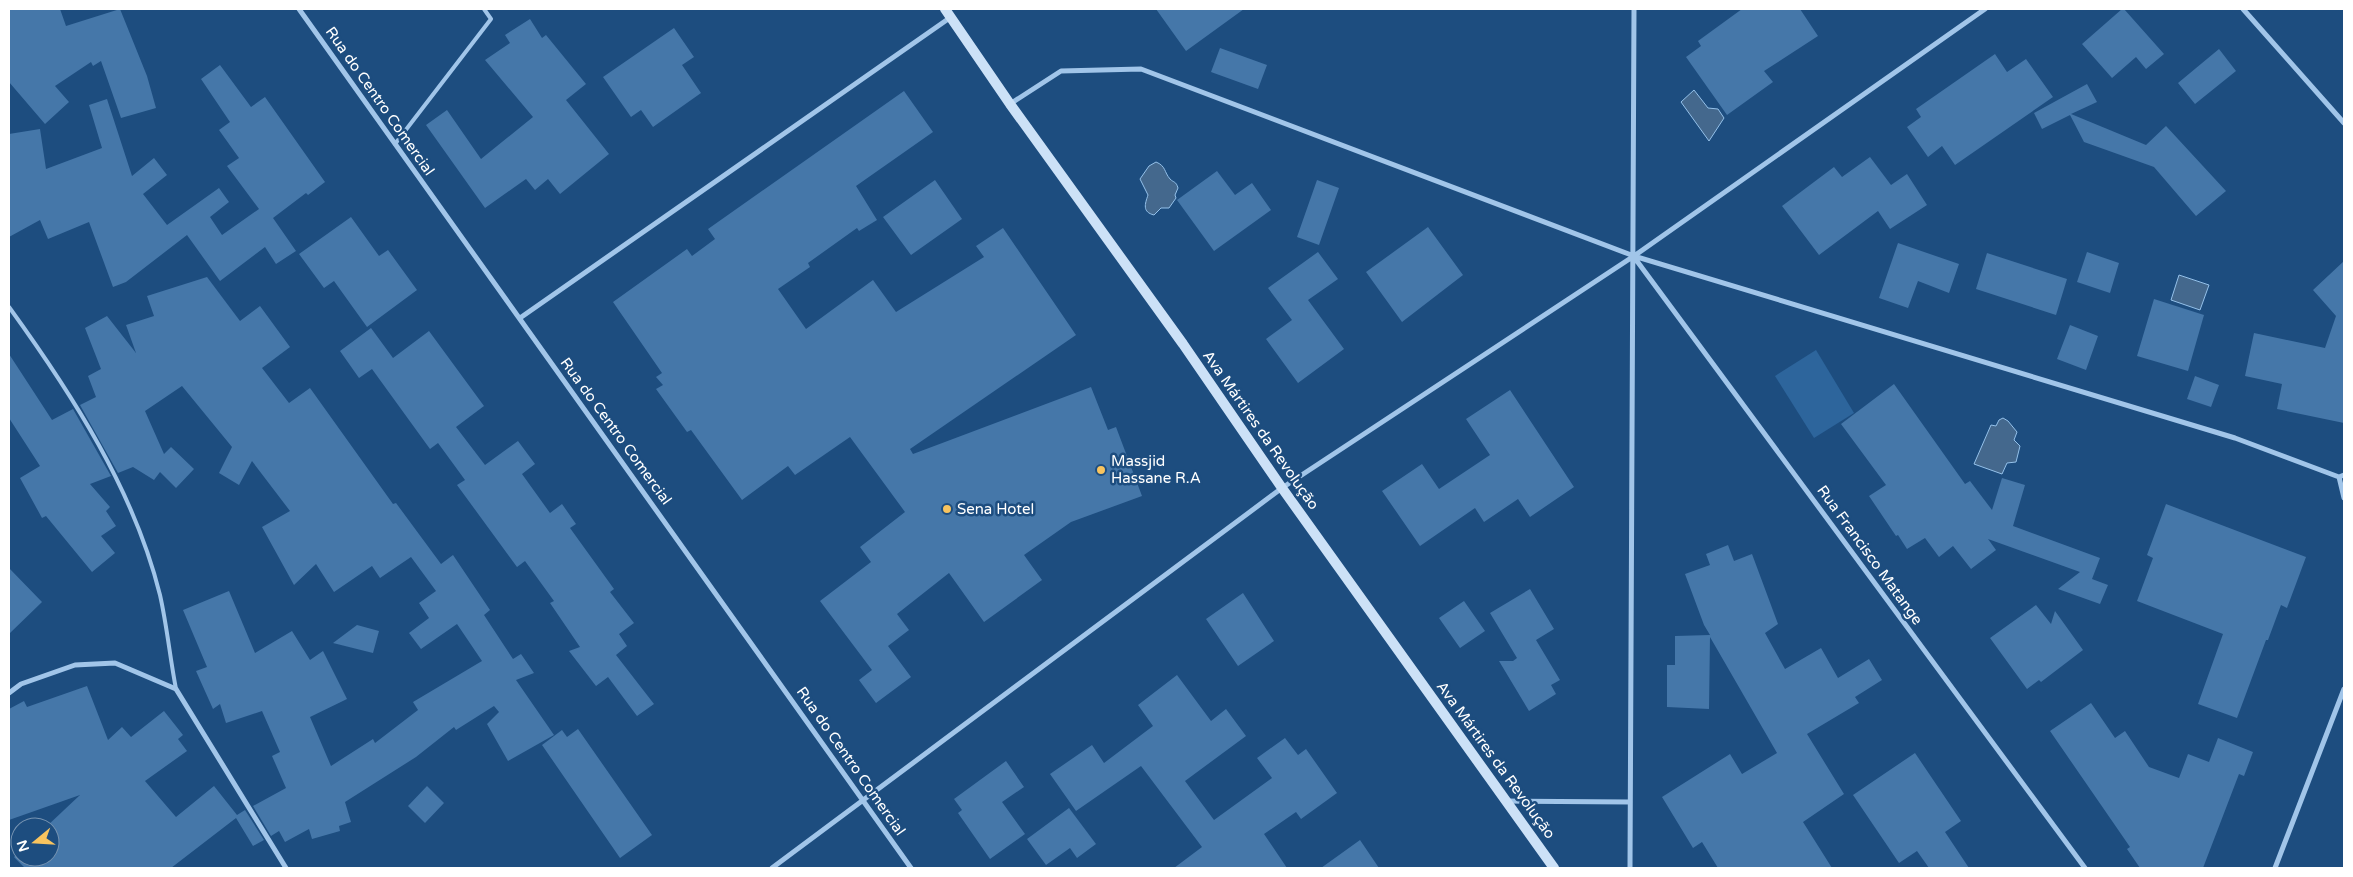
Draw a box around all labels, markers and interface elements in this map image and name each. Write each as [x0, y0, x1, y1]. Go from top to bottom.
street label: Rua do Centro Comercial [322, 23, 438, 179]
street label: Ava Mártires da Revolução [1199, 347, 1323, 513]
street label: Rua do Centro Comercial [557, 354, 675, 508]
place label: Massjid Hassane R.A [1111, 452, 1201, 487]
marker: Massjid Hassane R.A [1095, 464, 1107, 476]
street label: Rua Francisco Matange [1813, 482, 1927, 628]
place label: Sena Hotel [957, 500, 1034, 518]
marker: Sena Hotel [941, 503, 953, 515]
street label: Ava Mártires da Revolução [1433, 678, 1559, 842]
street label: Rua do Centro Comercial [793, 683, 909, 839]
north arrow [10, 817, 60, 867]
text: N [13, 838, 33, 854]

